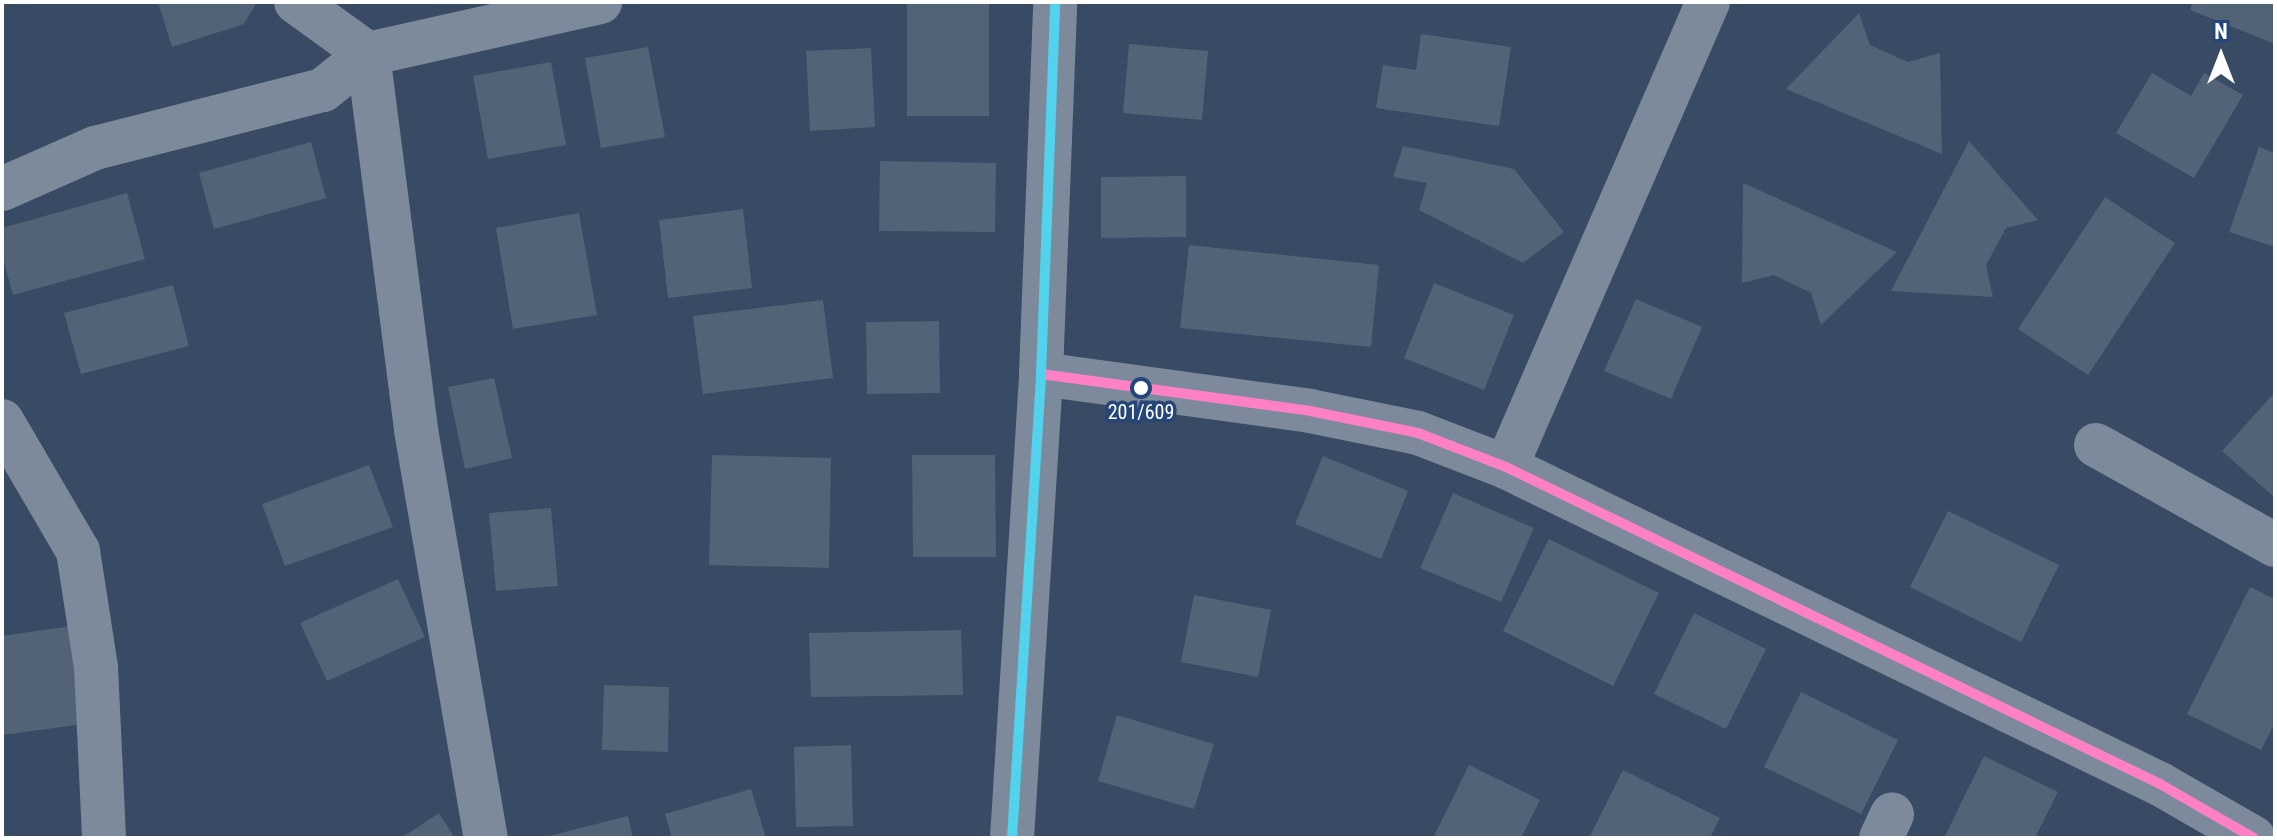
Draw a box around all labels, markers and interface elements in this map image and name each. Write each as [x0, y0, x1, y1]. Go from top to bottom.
north arrow [2181, 16, 2261, 96]
text: N [2214, 19, 2228, 44]
marker: 201/609 [1133, 380, 1149, 396]
place label: 201/609 [1108, 400, 1174, 424]

